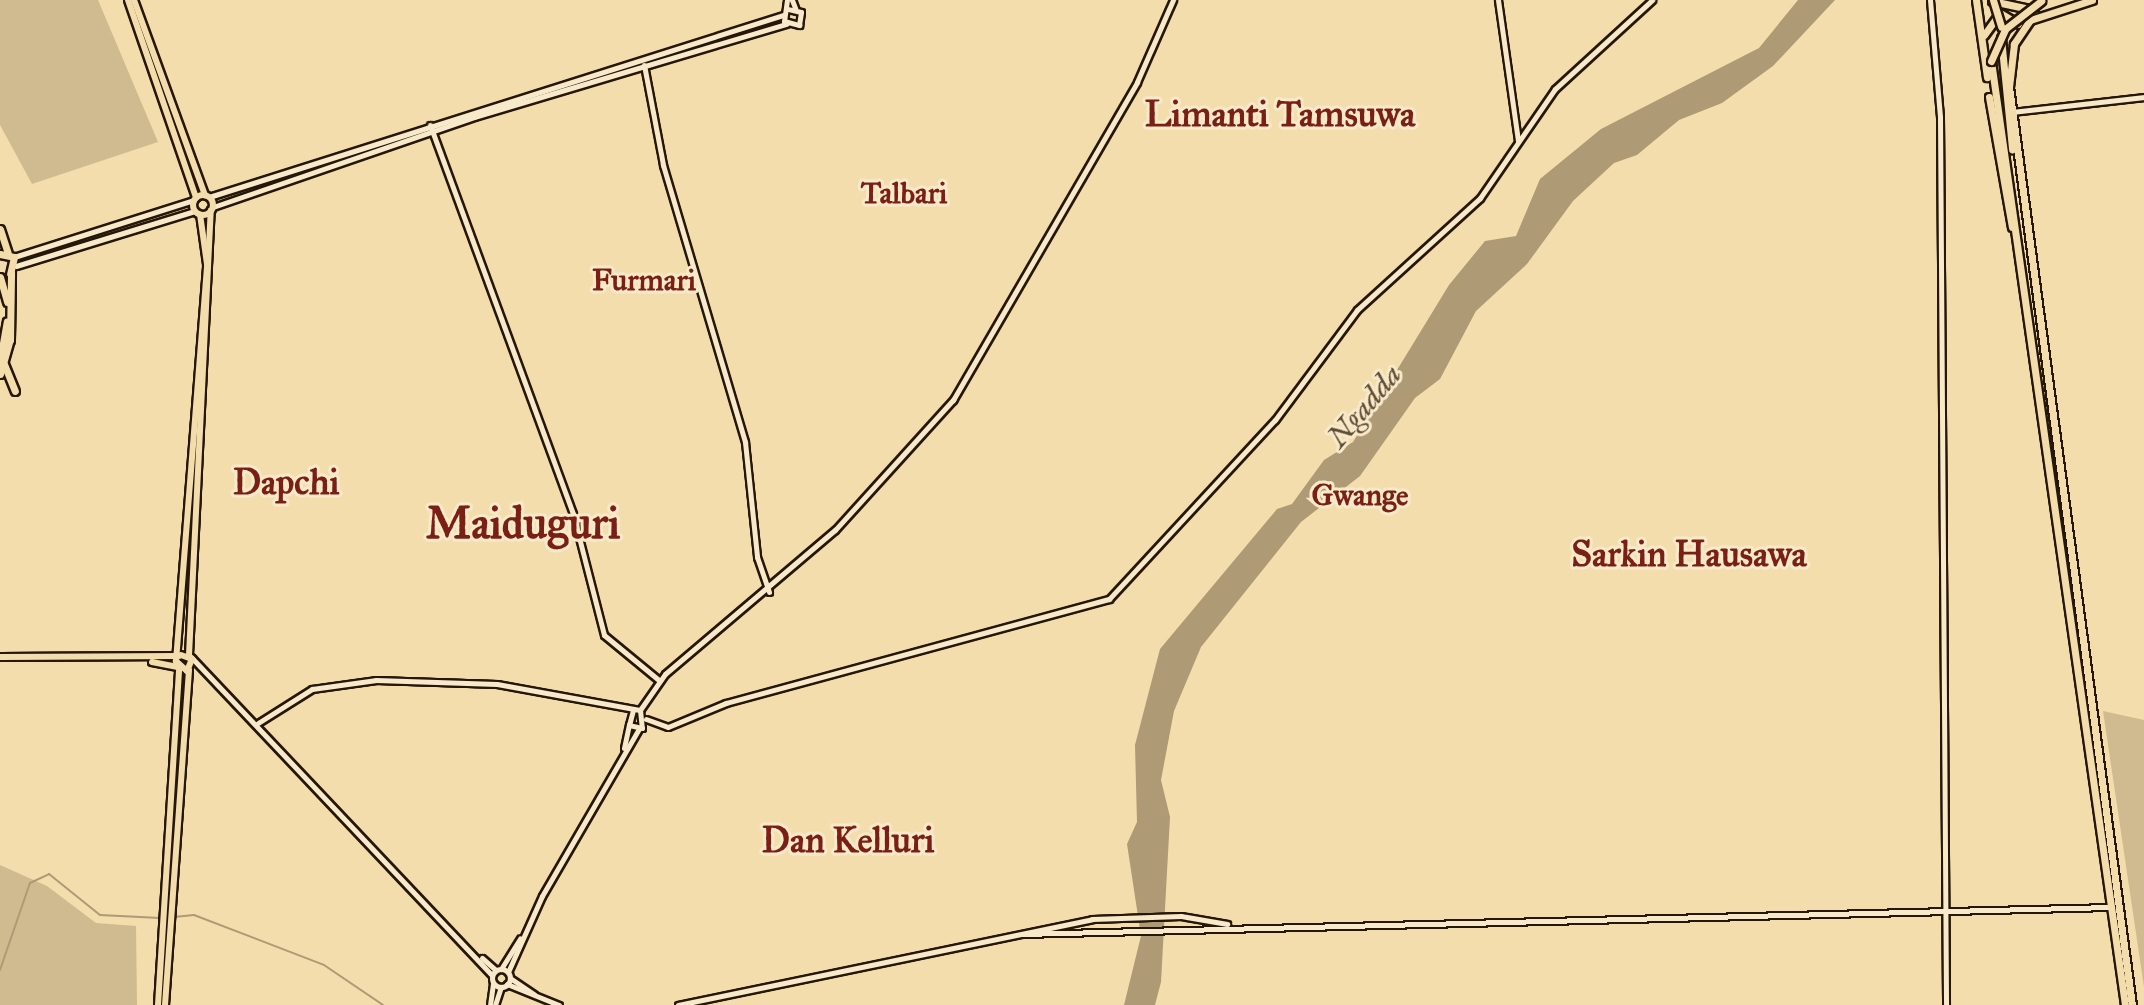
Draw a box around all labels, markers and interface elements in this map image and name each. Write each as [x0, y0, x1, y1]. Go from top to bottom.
district label: Limanti Tamsuwa [1145, 93, 1415, 137]
district label: Talbari [861, 175, 947, 211]
district label: Furmari [592, 262, 696, 298]
water label: Ngadda [1319, 357, 1409, 455]
district label: Dapchi [233, 461, 339, 505]
district label: Gwange [1312, 477, 1408, 513]
district label: Maiduguri [426, 497, 620, 549]
district label: Sarkin Hausawa [1571, 533, 1807, 577]
district label: Dan Kelluri [762, 819, 934, 863]

